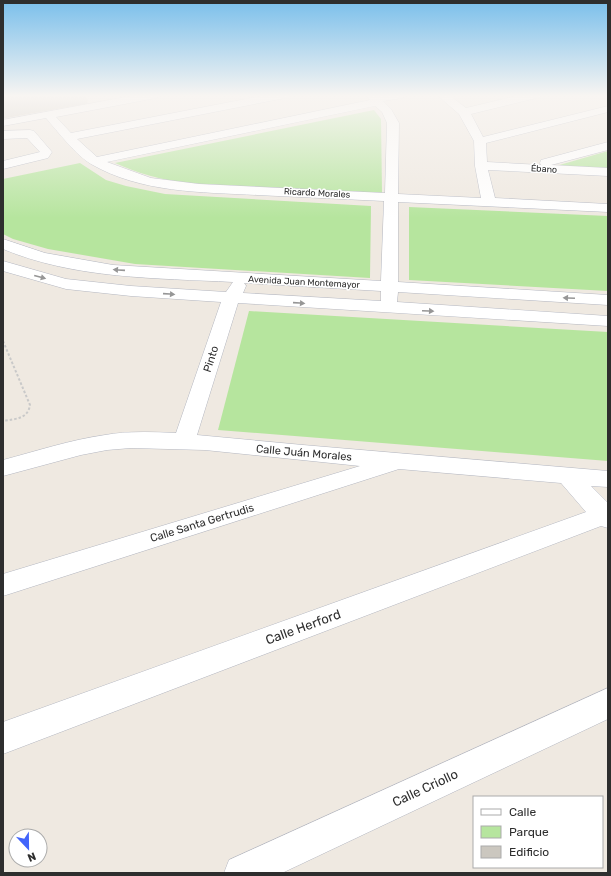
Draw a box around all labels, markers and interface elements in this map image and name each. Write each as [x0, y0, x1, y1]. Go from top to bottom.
street label: Ébano [531, 162, 557, 175]
street label: Ricardo Morales [284, 186, 351, 200]
one-way arrow [113, 267, 125, 274]
street label: Avenida Juan Montemayor [248, 274, 361, 290]
one-way arrow [34, 275, 46, 281]
one-way arrow [163, 290, 175, 297]
one-way arrow [563, 295, 575, 302]
one-way arrow [293, 299, 305, 306]
one-way arrow [422, 307, 434, 314]
street label: Pinto [201, 344, 221, 374]
street label: Calle Juán Morales [255, 442, 353, 464]
street label: Calle Santa Gertrudis [148, 501, 256, 545]
street label: Calle Herford [263, 606, 343, 648]
street label: Calle Criollo [390, 766, 460, 810]
legend [473, 796, 603, 868]
text: Calle [509, 805, 536, 819]
text: Parque [509, 825, 549, 839]
north arrow [8, 828, 48, 868]
text: Edificio [509, 845, 549, 859]
text: N [25, 849, 38, 864]

